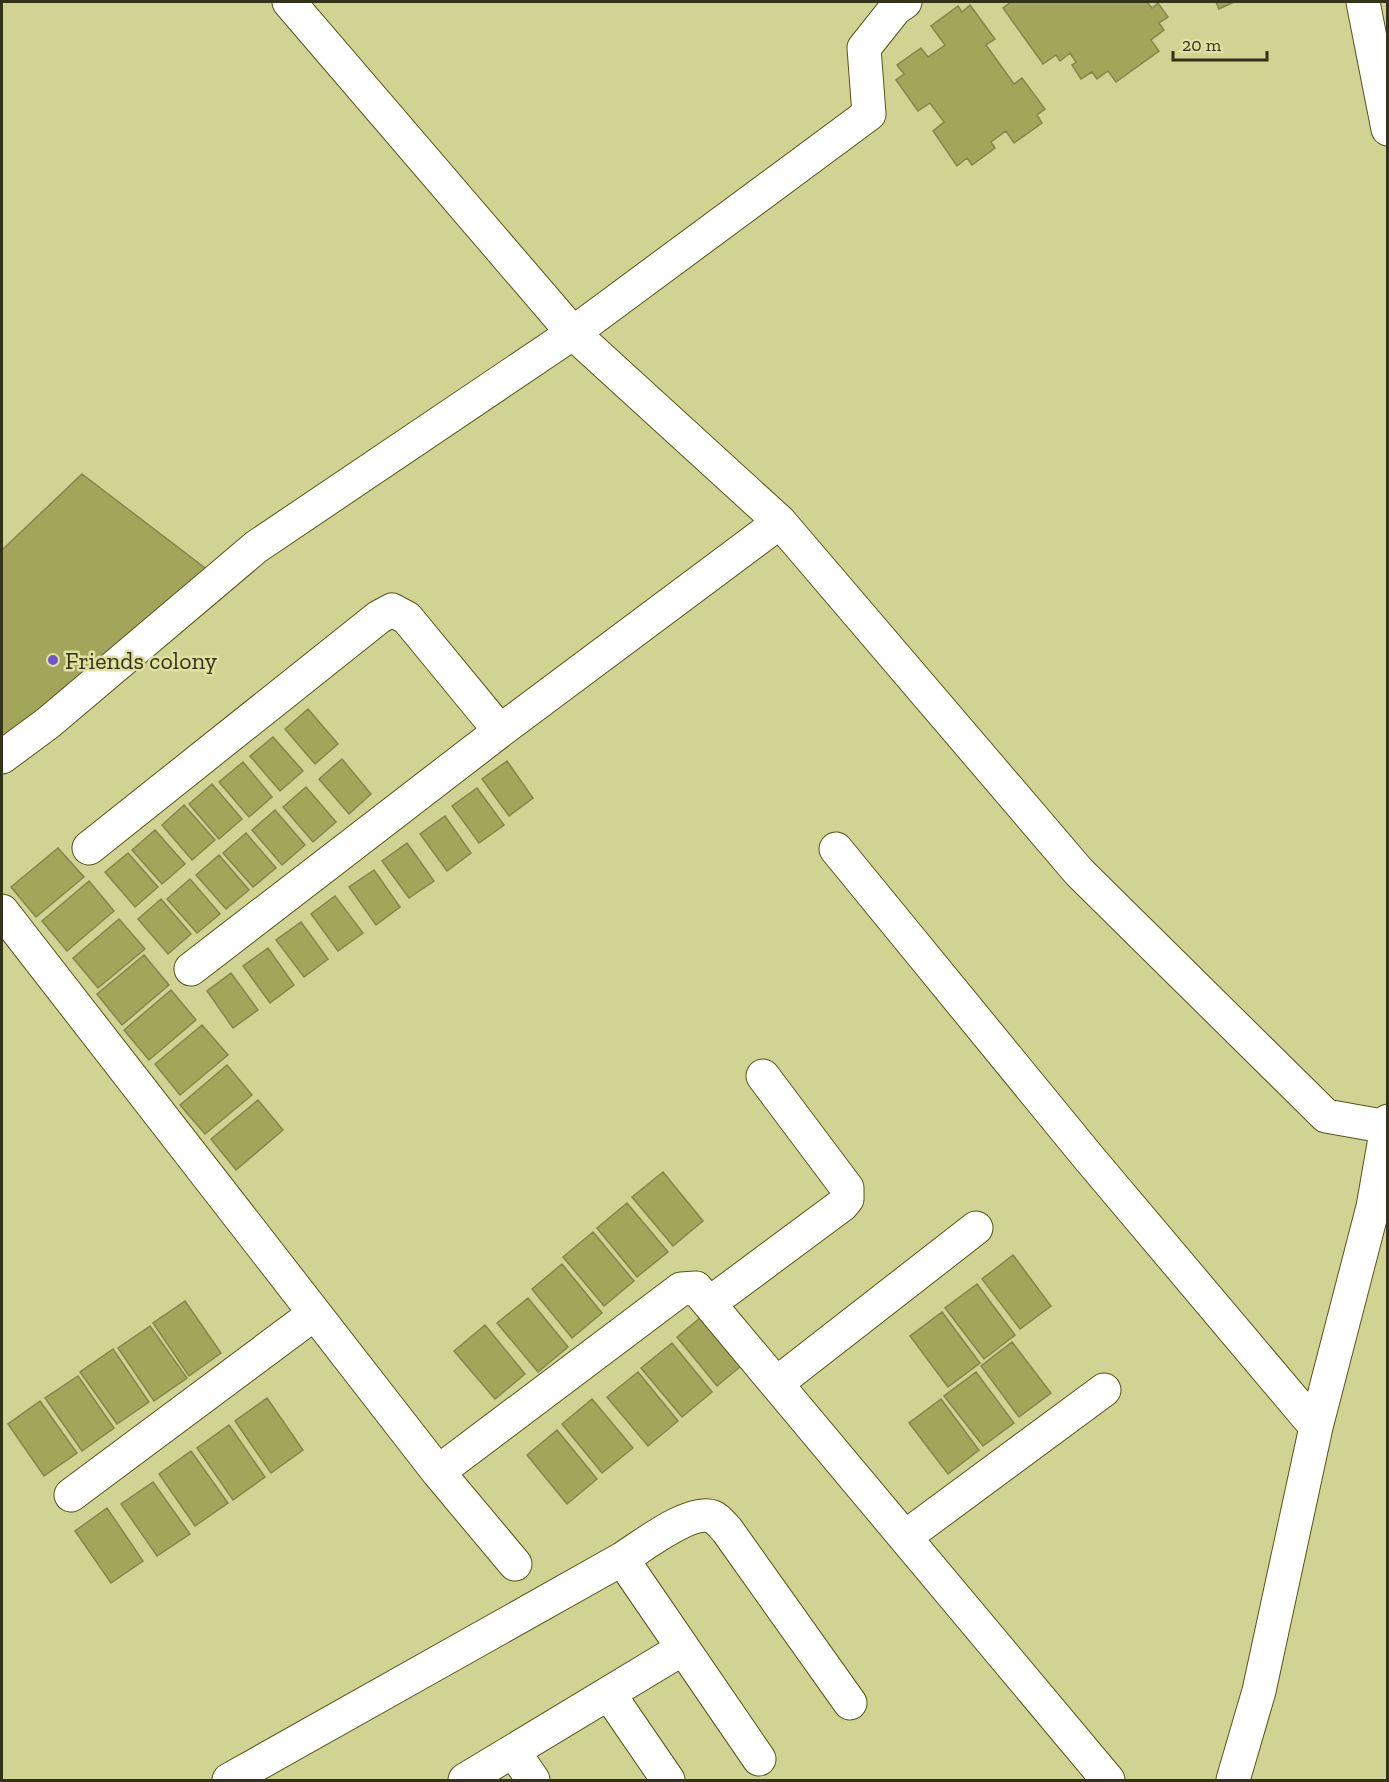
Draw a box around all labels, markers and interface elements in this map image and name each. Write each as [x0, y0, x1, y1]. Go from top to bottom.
scale bar [1173, 24, 1268, 62]
text: 20 m [1182, 34, 1222, 56]
place label: Friends colony [65, 646, 218, 675]
marker: Friends colony [46, 653, 60, 667]

